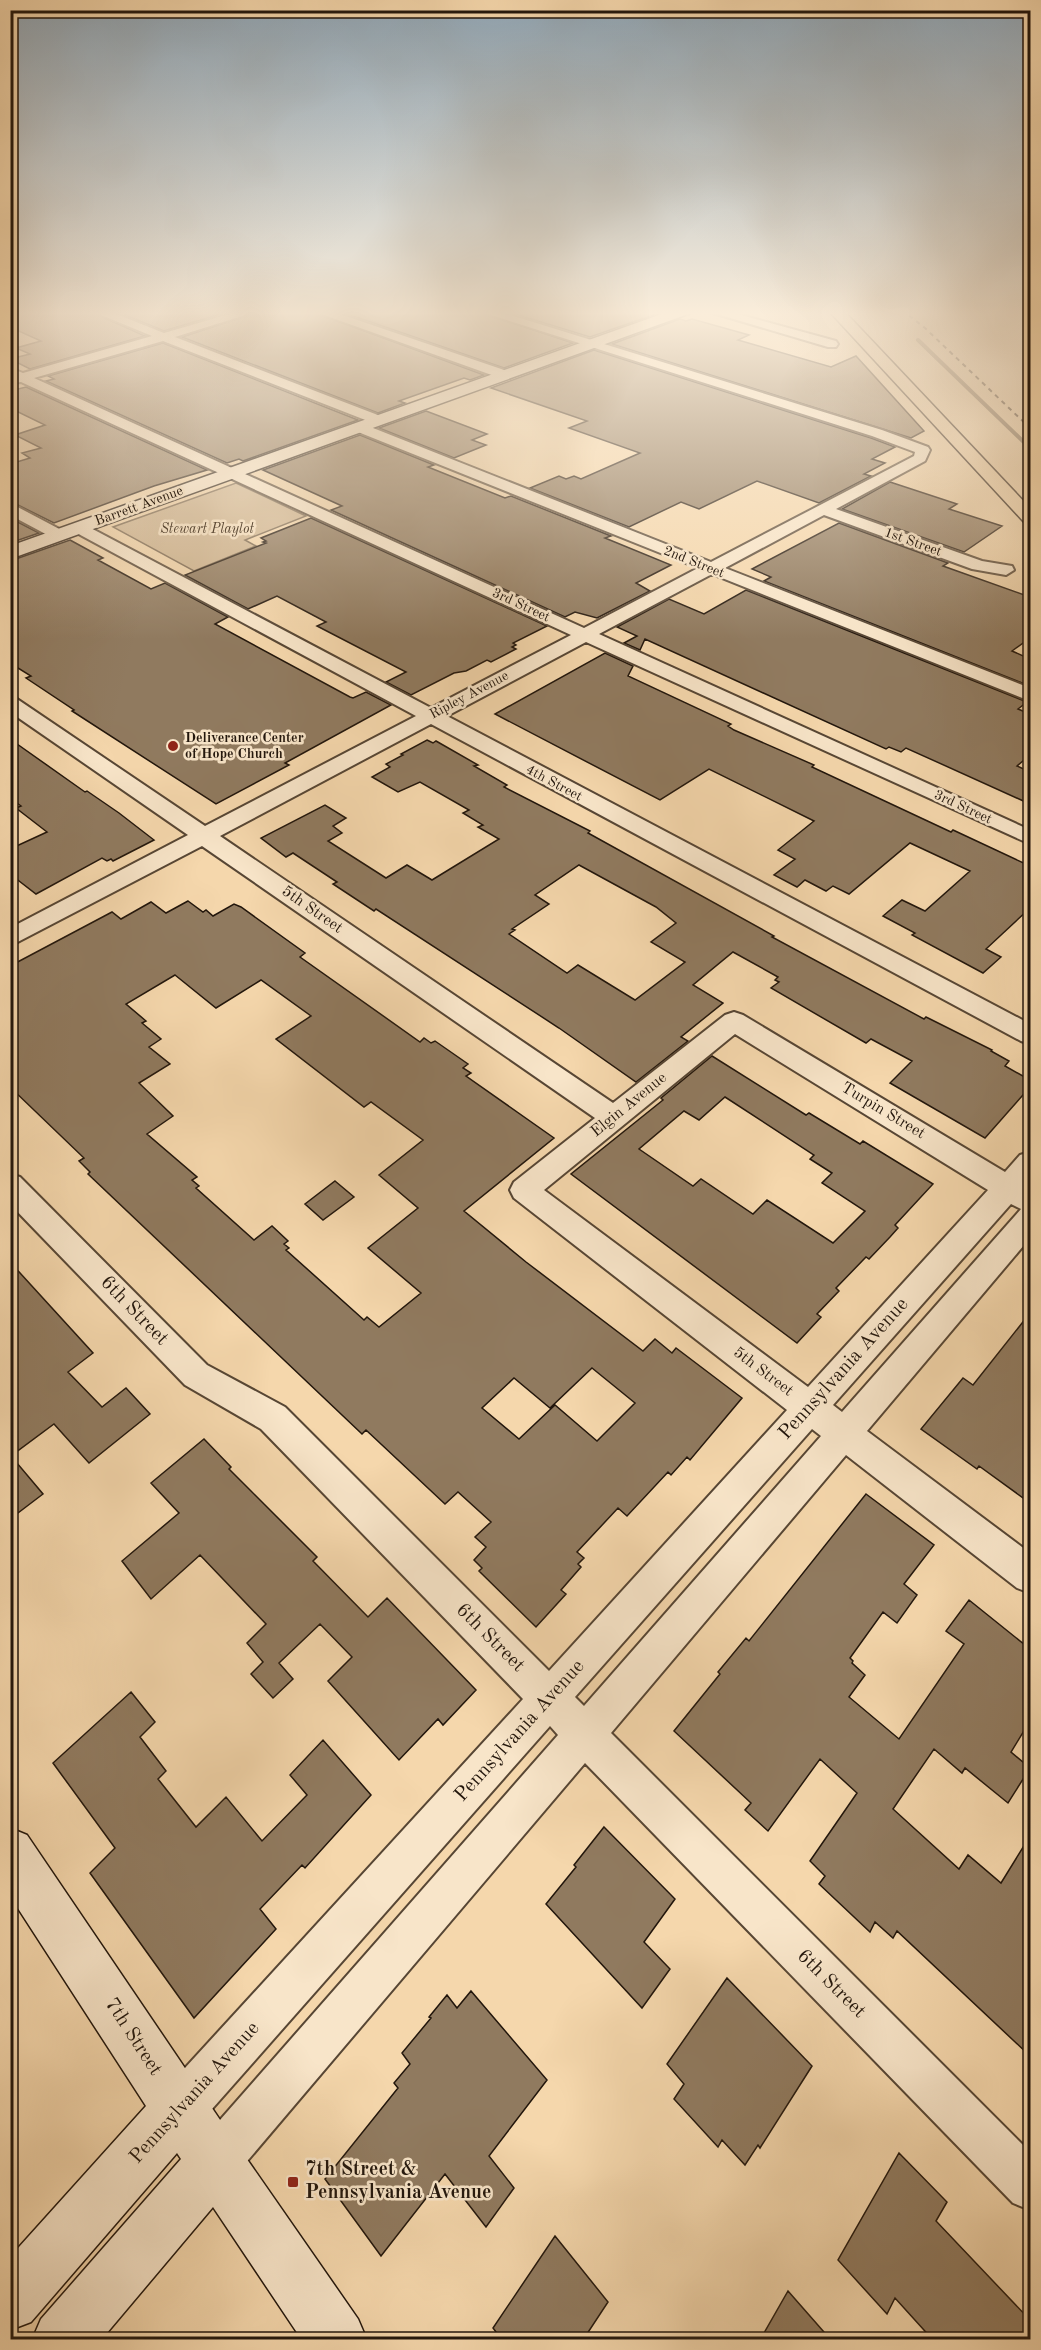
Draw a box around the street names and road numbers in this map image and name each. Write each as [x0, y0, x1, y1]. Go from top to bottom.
street label: Barrett Avenue [93, 484, 185, 528]
street label: 1st Street [882, 525, 944, 559]
street label: 2nd Street [662, 544, 726, 581]
street label: 3rd Street [490, 586, 552, 625]
street label: Ripley Avenue [427, 668, 511, 722]
street label: 4th Street [523, 762, 585, 804]
street label: 3rd Street [932, 788, 994, 827]
street label: 5th Street [279, 883, 346, 937]
street label: Elgin Avenue [588, 1070, 670, 1140]
street label: Turpin Street [838, 1080, 928, 1142]
street label: 6th Street [96, 1272, 172, 1350]
street label: Pennsylvania Avenue [775, 1294, 913, 1444]
street label: 5th Street [730, 1344, 796, 1400]
street label: 6th Street [452, 1600, 528, 1676]
street label: Pennsylvania Avenue [451, 1656, 589, 1806]
street label: 6th Street [793, 1946, 869, 2022]
street label: 7th Street [101, 1995, 165, 2079]
street label: Pennsylvania Avenue [126, 2018, 264, 2168]

